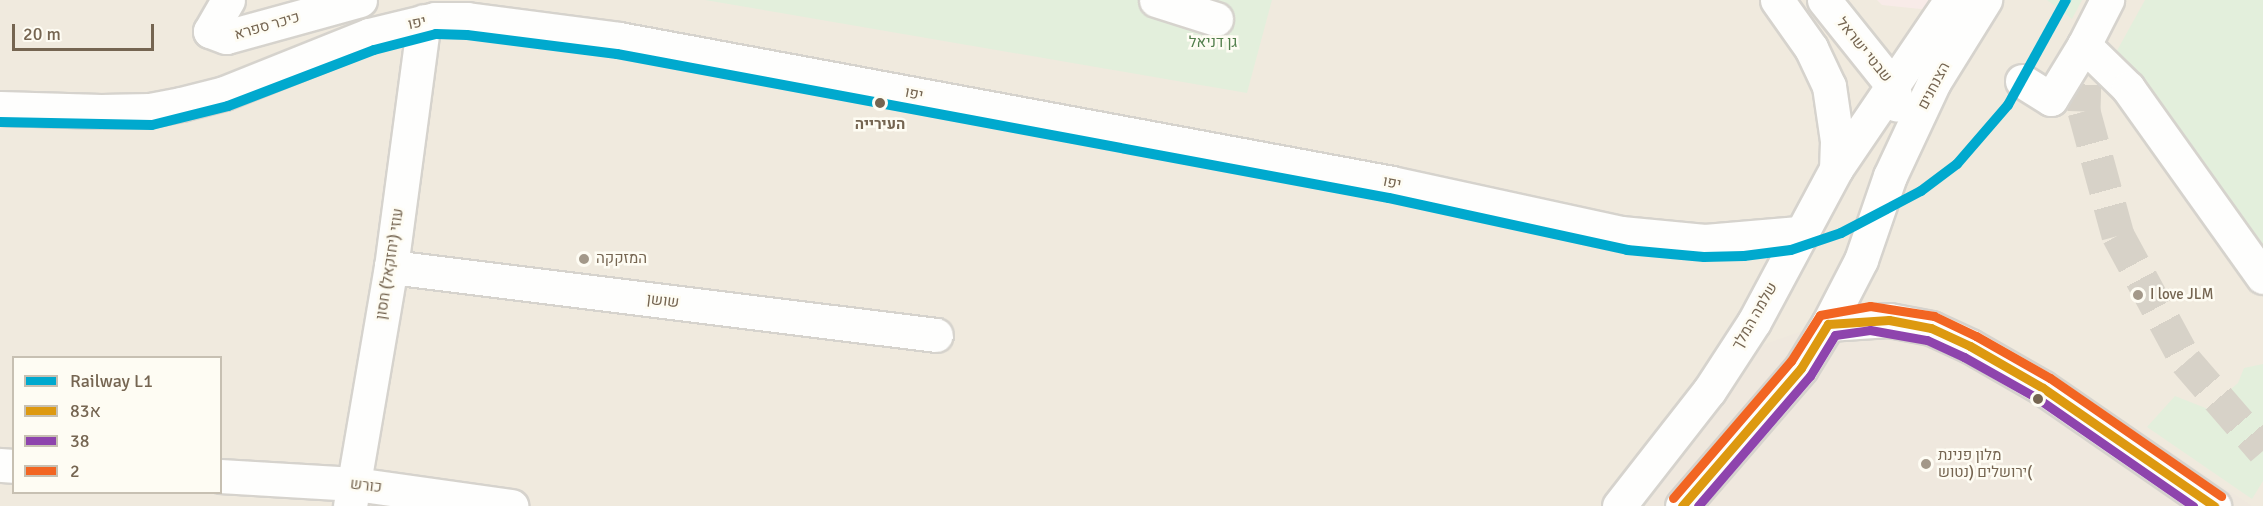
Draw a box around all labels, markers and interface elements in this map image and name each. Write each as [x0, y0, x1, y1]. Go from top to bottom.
street label: כיכר ספרא [232, 8, 302, 44]
scale bar [15, 12, 158, 50]
street label: יפו [406, 12, 428, 34]
street label: שבטי ישראל [1832, 14, 1896, 86]
text: 20 m [23, 23, 61, 45]
park label: גן דניאל [1189, 34, 1237, 52]
street label: הצנחנים [1914, 59, 1954, 113]
street label: יפו [903, 83, 925, 105]
marker: העירייה [869, 92, 891, 114]
place label: העירייה [855, 116, 905, 134]
street label: יפו [1381, 172, 1403, 194]
street label: עוזי (יחזקאל) חסון [372, 207, 408, 321]
place label: המזקקה [596, 250, 647, 268]
marker: המזקקה [577, 252, 591, 266]
street label: שלמה המלך [1729, 279, 1781, 353]
place label: I love JLM [2150, 286, 2214, 304]
marker: I love JLM [2131, 288, 2145, 302]
street label: שושן [646, 290, 680, 312]
legend [12, 356, 222, 494]
text: Railway L1 [70, 370, 153, 392]
unlabelled marker [2032, 393, 2044, 405]
text: 83א [70, 400, 101, 422]
text: 38 [70, 430, 89, 452]
place label: מלון פנינת ירושלים (נטוש( [1938, 446, 2032, 481]
marker: מלון פנינת ירושלים (נטוש( [1919, 457, 1933, 471]
text: 2 [70, 460, 80, 482]
street label: כורש [349, 475, 383, 497]

